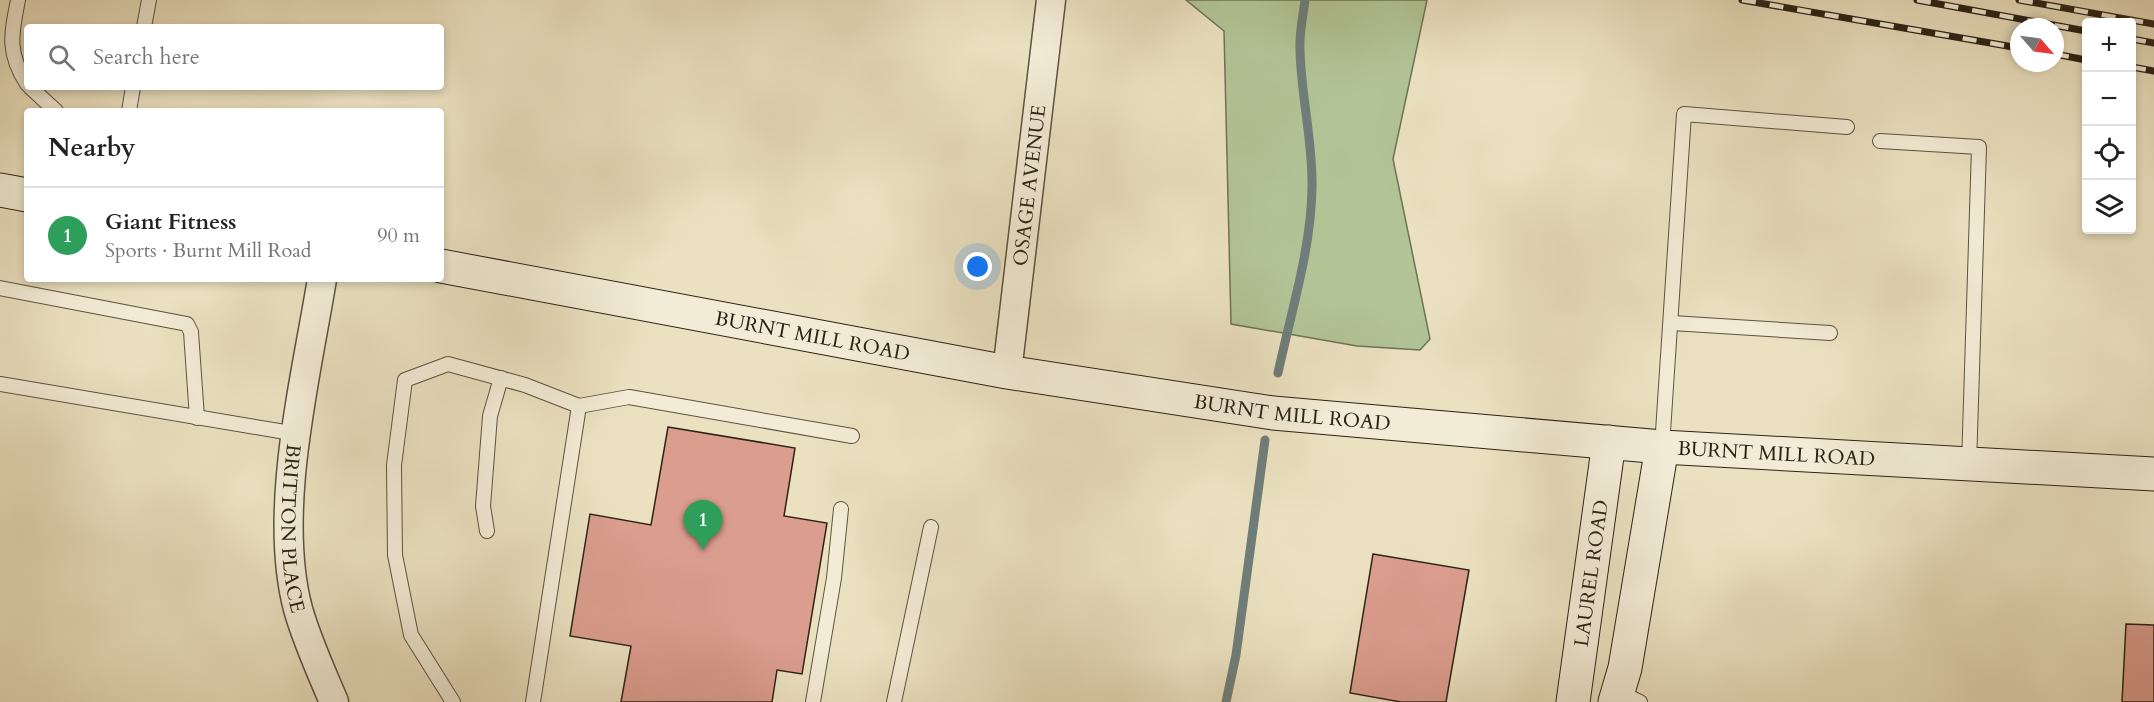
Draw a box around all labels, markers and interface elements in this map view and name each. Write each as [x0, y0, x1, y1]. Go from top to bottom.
north arrow [2010, 18, 2064, 72]
map controls [2082, 18, 2136, 234]
button: + [2082, 18, 2136, 72]
search box [24, 24, 444, 90]
icon: search [45, 41, 78, 74]
text: Search here [93, 42, 200, 72]
button: − [2082, 72, 2136, 126]
street label: OSAGE AVENUE [1007, 103, 1053, 267]
button: locate [2082, 126, 2136, 180]
text: Nearby [48, 130, 136, 165]
button: layers [2082, 180, 2136, 234]
text: Giant Fitness [105, 207, 236, 237]
text: 1 [62, 222, 73, 249]
text: 90 m [377, 222, 420, 249]
text: Sports · Burnt Mill Road [105, 237, 311, 264]
your location [963, 252, 992, 281]
street label: BURNT MILL ROAD [713, 305, 912, 368]
street label: BURNT MILL ROAD [1192, 388, 1392, 437]
street label: BURNT MILL ROAD [1677, 435, 1876, 473]
street label: BRITTON PLACE [274, 442, 311, 616]
street label: LAUREL ROAD [1568, 498, 1615, 648]
pin: 1 [684, 500, 722, 550]

